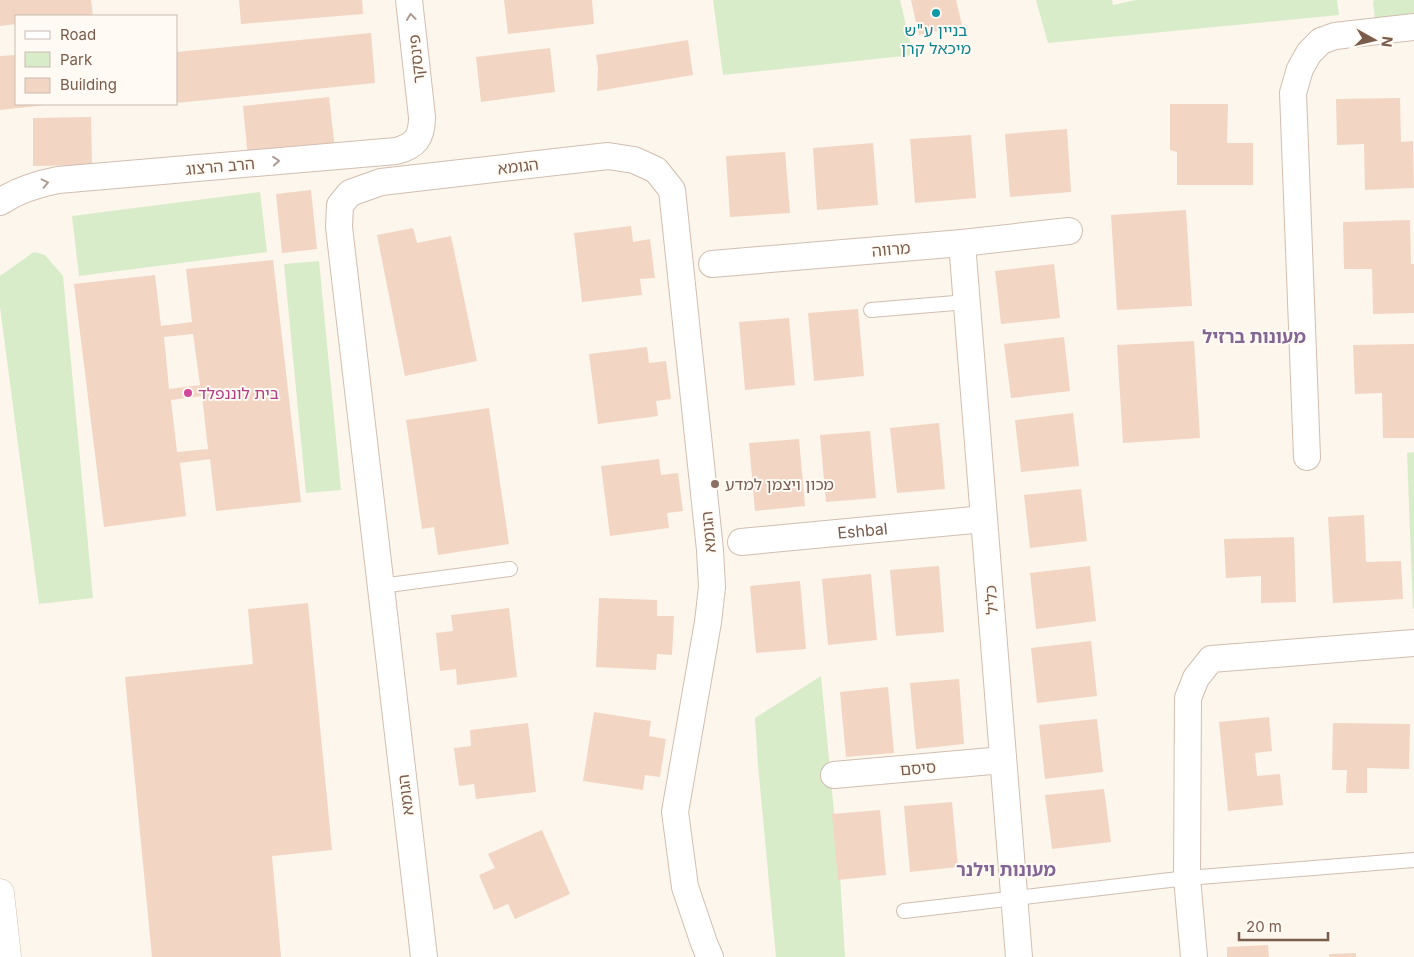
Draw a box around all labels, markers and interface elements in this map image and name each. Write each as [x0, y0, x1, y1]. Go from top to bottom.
marker: בניין ע"ש מיכאל קרן [930, 7, 942, 19]
one-way arrow [406, 12, 417, 20]
legend [15, 15, 178, 105]
north arrow [1349, 15, 1399, 65]
place label: בניין ע"ש מיכאל קרן [901, 20, 971, 58]
text: Road [60, 25, 96, 44]
street label: פינסקר [403, 34, 429, 84]
text: N [1378, 35, 1397, 48]
text: Park [60, 50, 93, 69]
text: Building [60, 75, 117, 94]
street label: הרב הרצוג [185, 153, 255, 179]
street label: הגומא [496, 154, 540, 178]
one-way arrow [272, 156, 280, 167]
one-way arrow [40, 178, 49, 189]
street label: מרווה [871, 237, 911, 261]
district label: מעונות ברזיל [1202, 326, 1306, 347]
place label: בית לוננפלד [198, 383, 279, 403]
marker: בית לוננפלד [182, 387, 194, 399]
place label: מכון ויצמן למדע [725, 474, 834, 494]
marker: מכון ויצמן למדע [709, 478, 721, 490]
street label: הגומא [696, 510, 720, 554]
street label: Eshbal [836, 518, 888, 543]
street label: כליל [980, 585, 1002, 615]
street label: סיסם [899, 756, 937, 780]
street label: הגומא [393, 773, 417, 817]
district label: מעונות וילנר [956, 859, 1056, 880]
scale bar [1239, 910, 1328, 942]
text: 20 m [1246, 917, 1282, 936]

